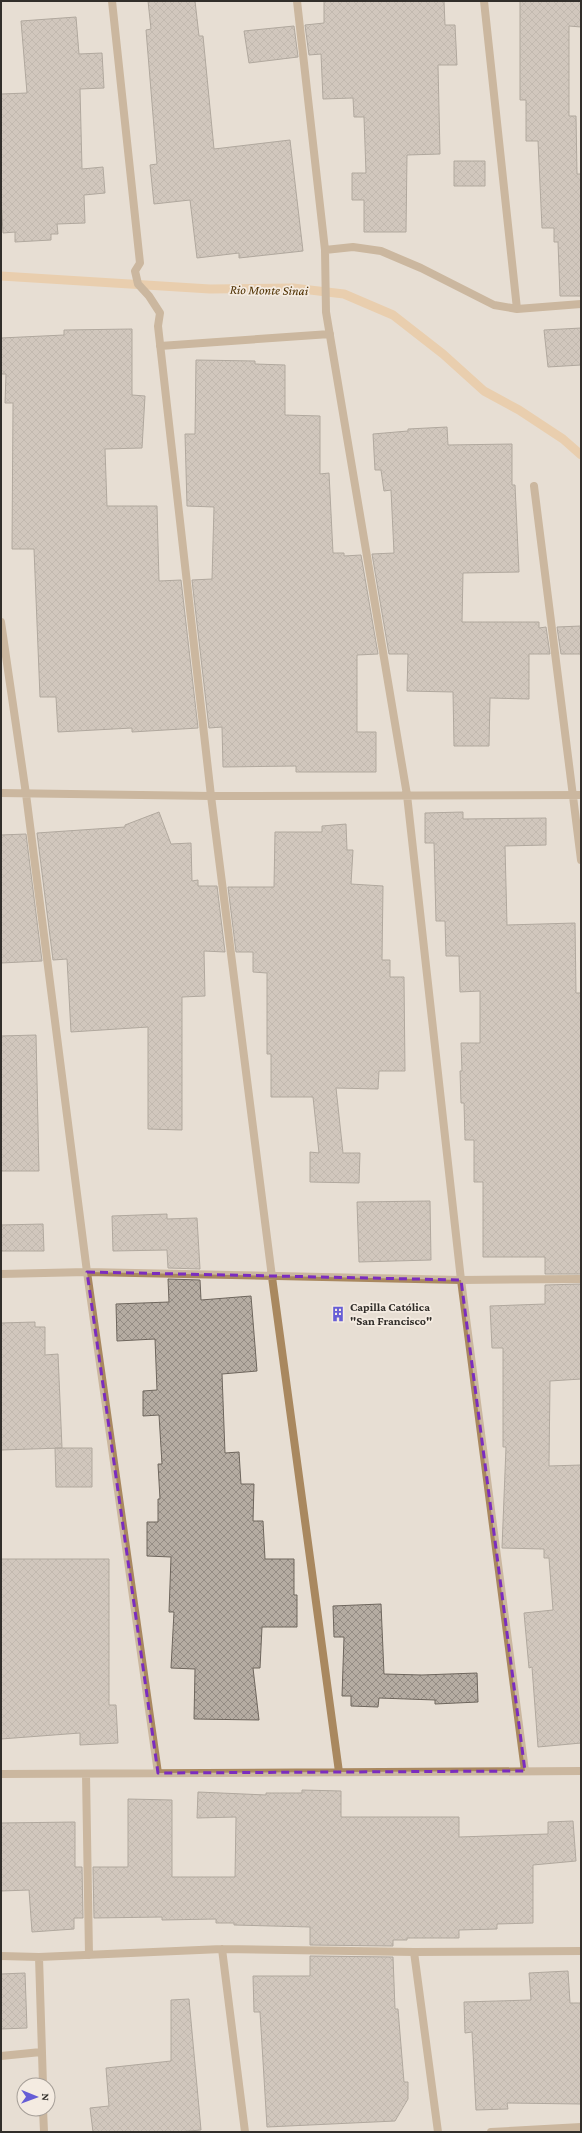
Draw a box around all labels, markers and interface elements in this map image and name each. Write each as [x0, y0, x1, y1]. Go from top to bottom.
water label: Rio Monte Sinai [230, 282, 309, 298]
place label: Capilla Católica "San Francisco" [350, 1300, 432, 1328]
building icon: Capilla Católica "San Francisco" [329, 1305, 347, 1323]
north arrow [16, 2077, 56, 2117]
text: N [40, 2093, 52, 2102]

